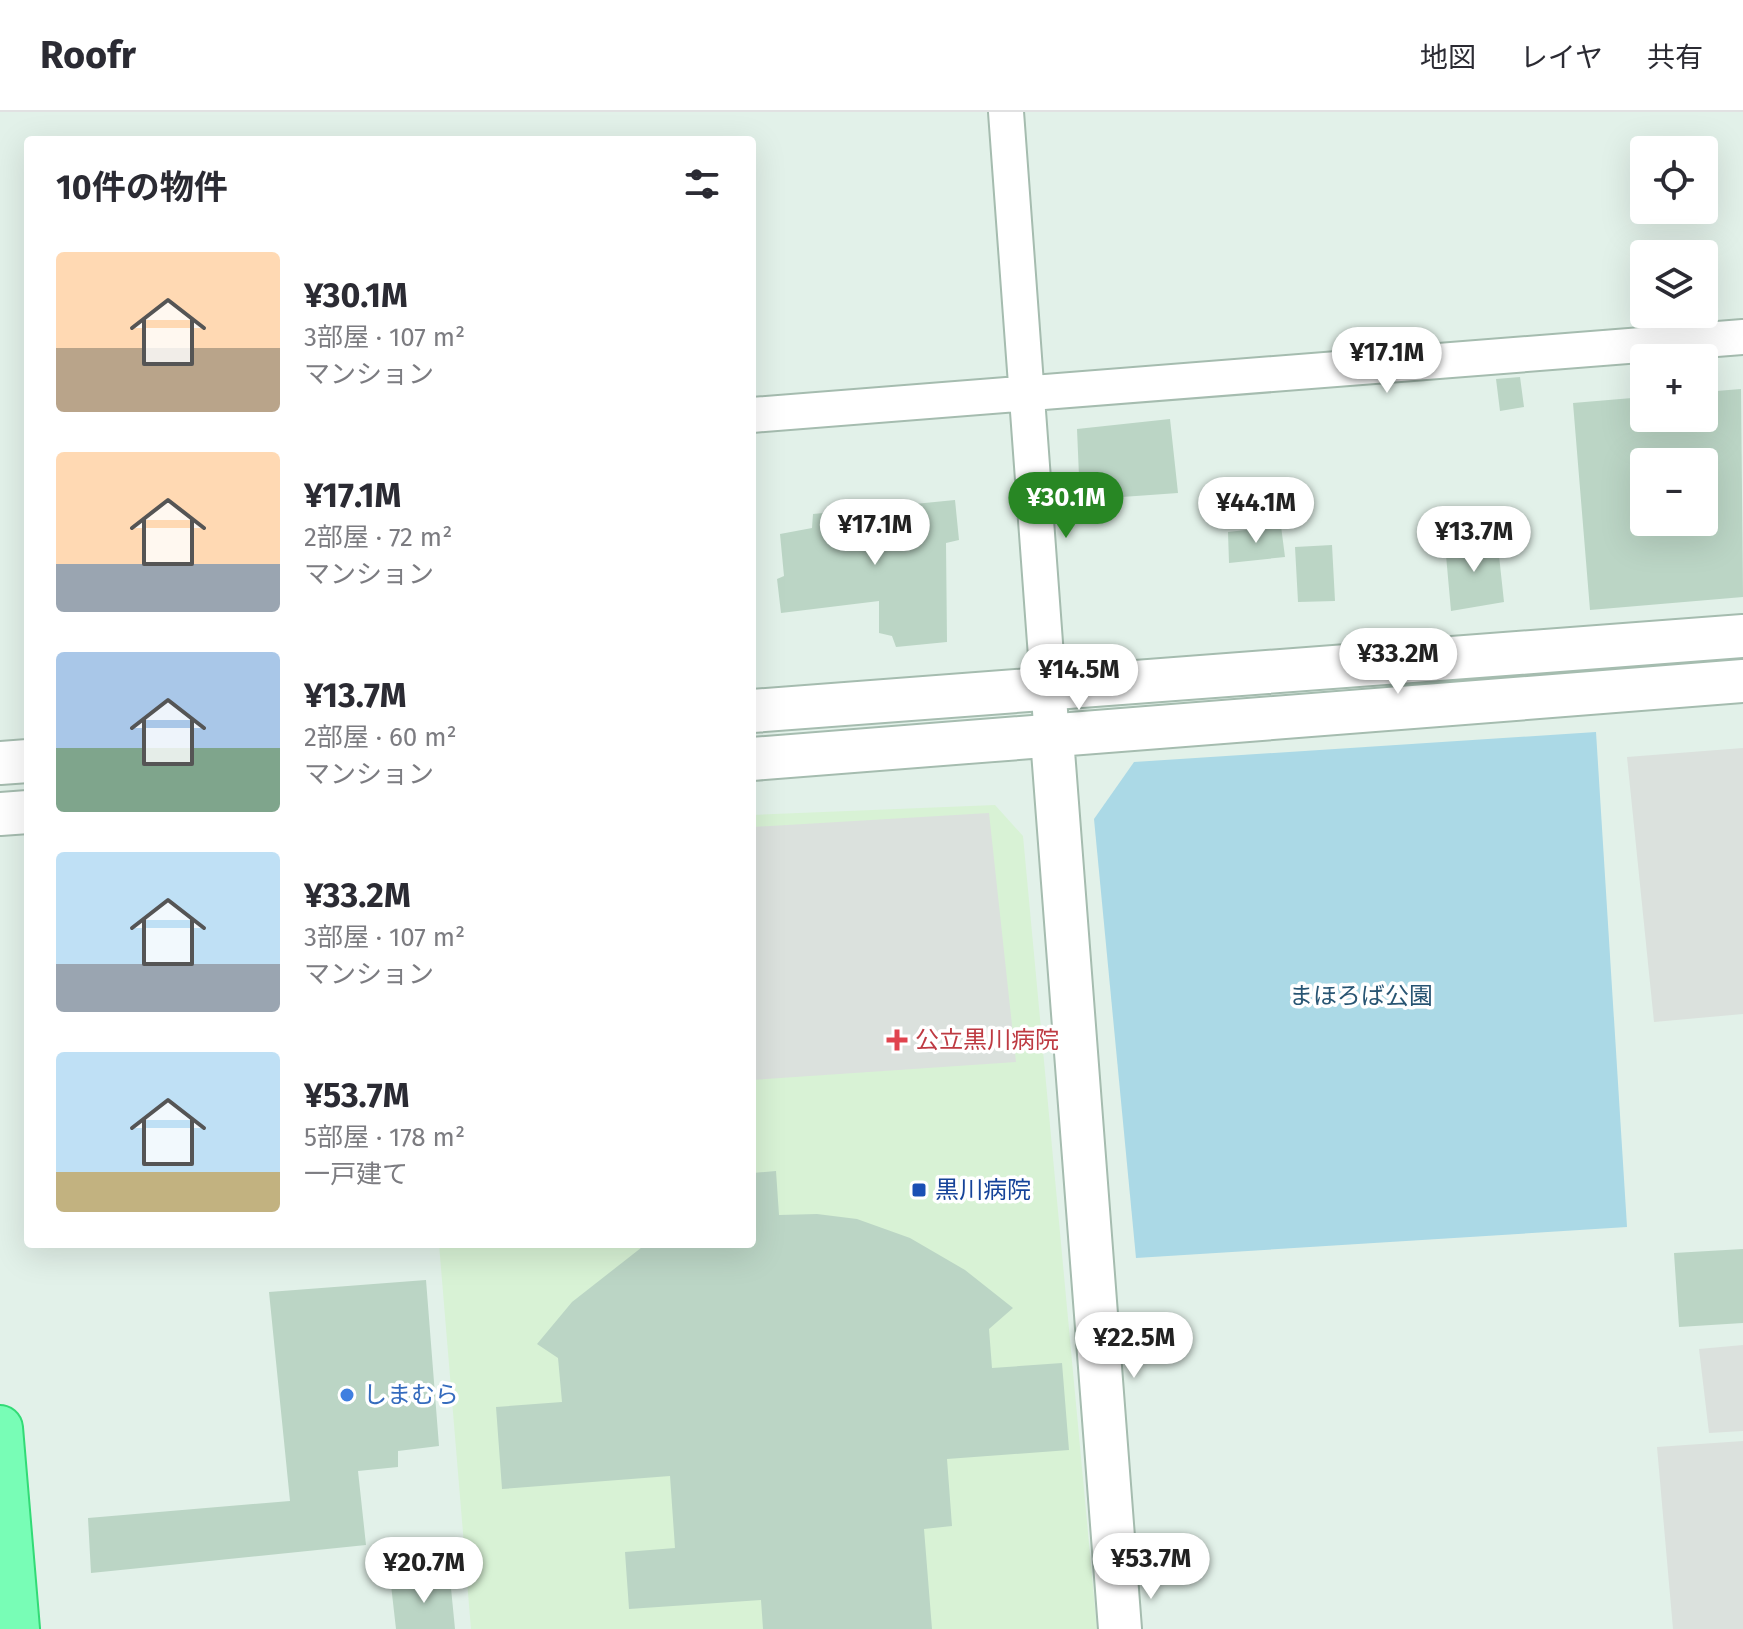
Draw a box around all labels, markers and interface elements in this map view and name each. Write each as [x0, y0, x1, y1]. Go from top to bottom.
text: Roofr [40, 32, 136, 78]
text: 地図 [1420, 41, 1476, 74]
text: レイヤ [1520, 41, 1603, 74]
text: 共有 [1647, 41, 1703, 74]
map controls [1630, 136, 1718, 536]
button: locate [1630, 136, 1718, 224]
icon: filters [680, 162, 724, 206]
text: 10件の物件 [56, 167, 228, 208]
button: layers [1630, 240, 1718, 328]
text: ¥30.1M [304, 275, 408, 316]
icon: home [120, 284, 216, 380]
text: 3部屋 · 107 m² [304, 322, 465, 353]
pin: ¥17.1M [1322, 327, 1452, 395]
text: ¥17.1M [1350, 337, 1424, 368]
button: + [1630, 344, 1718, 432]
text: マンション [304, 359, 434, 390]
button: − [1630, 448, 1718, 536]
pin: ¥30.1M [1001, 472, 1131, 540]
text: ¥17.1M [304, 475, 401, 516]
pin: ¥44.1M [1191, 477, 1321, 545]
text: ¥30.1M [1026, 482, 1106, 513]
icon: home [120, 484, 216, 580]
text: ¥44.1M [1216, 487, 1296, 518]
pin: ¥17.1M [810, 499, 940, 567]
pin: ¥13.7M [1409, 506, 1539, 574]
text: ¥17.1M [838, 509, 912, 540]
text: ¥13.7M [1435, 516, 1513, 547]
text: 2部屋 · 72 m² [304, 522, 452, 553]
text: マンション [304, 559, 434, 590]
pin: ¥33.2M [1333, 628, 1463, 696]
text: ¥33.2M [1357, 638, 1439, 669]
pin: ¥14.5M [1014, 644, 1144, 712]
text: ¥14.5M [1038, 654, 1120, 685]
text: ¥13.7M [304, 675, 407, 716]
icon: home [120, 684, 216, 780]
text: 2部屋 · 60 m² [304, 722, 457, 753]
text: マンション [304, 759, 434, 790]
text: ¥33.2M [304, 875, 411, 916]
icon: home [120, 884, 216, 980]
text: 3部屋 · 107 m² [304, 922, 465, 953]
text: マンション [304, 959, 434, 990]
park label: まほろば公園 [1289, 982, 1433, 1010]
place label: 公立黒川病院 [915, 1026, 1059, 1054]
marker: 公立黒川病院 [886, 1029, 908, 1051]
text: ¥53.7M [304, 1075, 409, 1116]
icon: home [120, 1084, 216, 1180]
text: 5部屋 · 178 m² [304, 1122, 465, 1153]
text: 一戸建て [304, 1159, 408, 1190]
place label: 黒川病院 [935, 1176, 1031, 1204]
marker: 黒川病院 [910, 1181, 928, 1199]
pin: ¥22.5M [1069, 1312, 1199, 1380]
text: ¥22.5M [1093, 1322, 1175, 1353]
place label: しまむら [363, 1381, 459, 1409]
marker: しまむら [338, 1386, 356, 1404]
pin: ¥53.7M [1086, 1533, 1216, 1601]
pin: ¥20.7M [359, 1537, 489, 1605]
text: ¥53.7M [1111, 1543, 1191, 1574]
text: ¥20.7M [383, 1547, 465, 1578]

